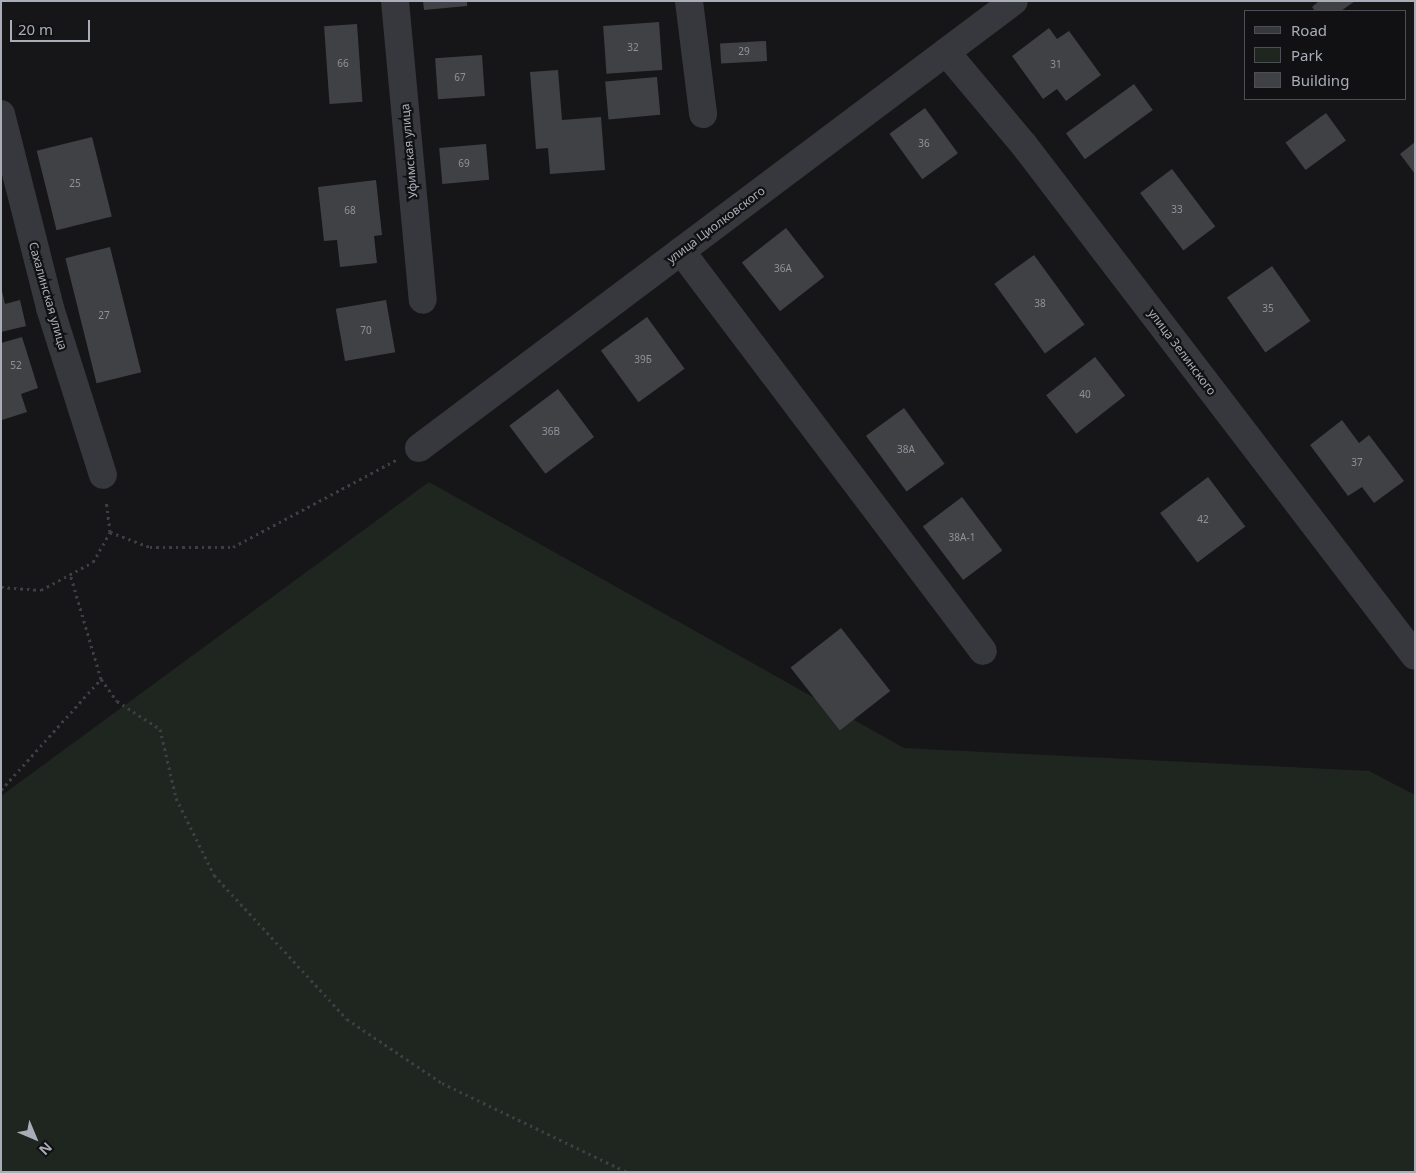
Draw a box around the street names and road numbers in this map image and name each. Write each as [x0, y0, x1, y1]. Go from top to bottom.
street label: Уфимская улица [398, 103, 420, 199]
street label: улица Циолковского [664, 183, 768, 267]
street label: Сахалинская улица [26, 241, 70, 351]
street label: улица Зелинского [1145, 306, 1219, 398]

